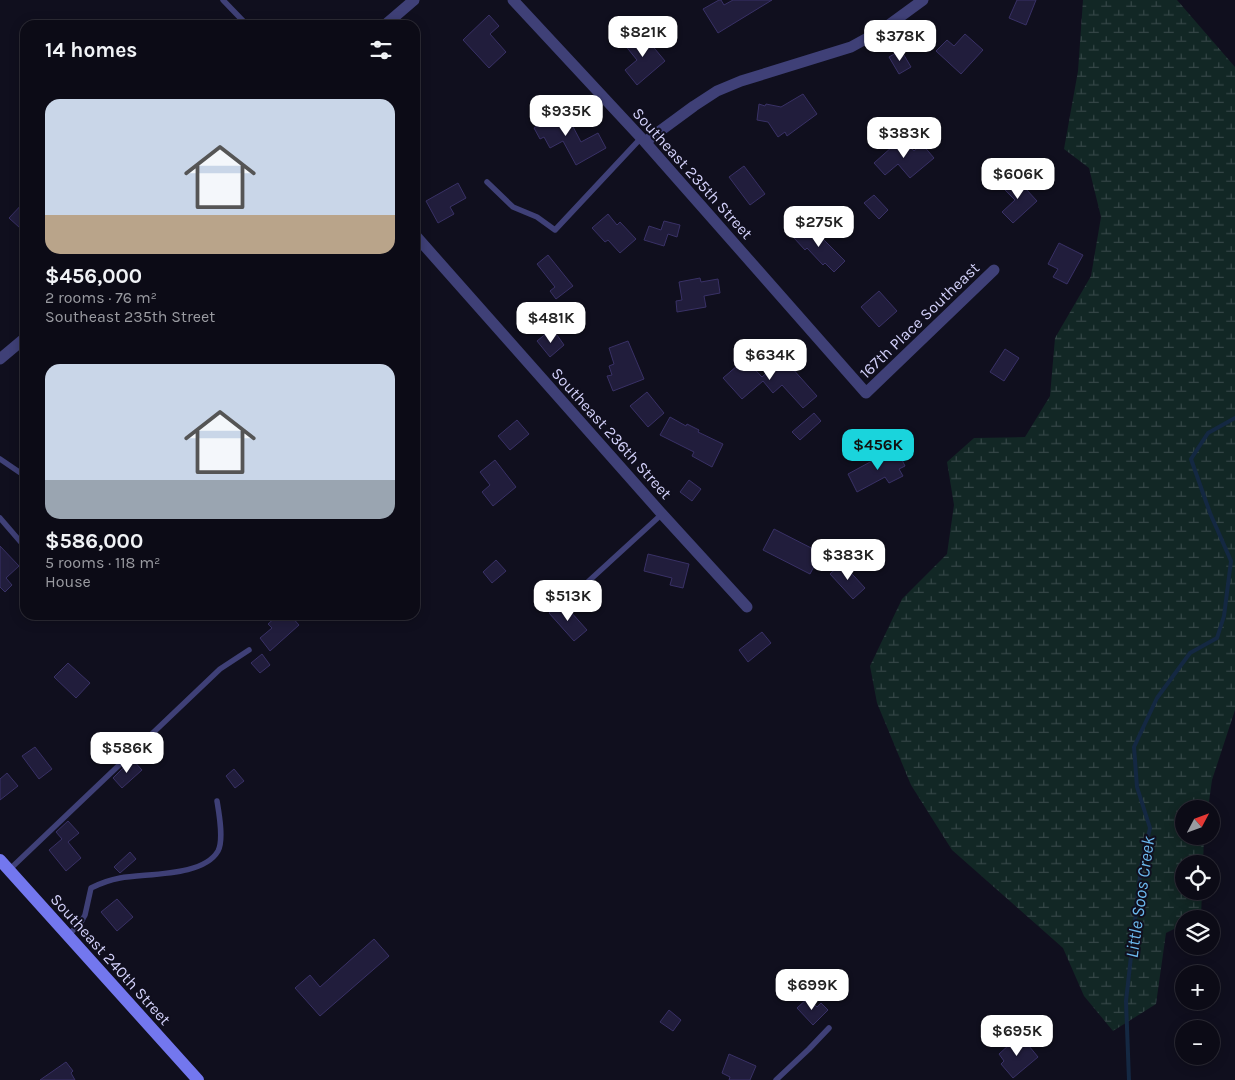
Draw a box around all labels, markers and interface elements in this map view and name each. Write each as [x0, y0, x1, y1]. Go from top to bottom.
pin: $821K [608, 15, 678, 58]
pin: $378K [865, 20, 935, 62]
text: $821K [619, 22, 667, 41]
text: $378K [875, 26, 925, 45]
icon: filters [367, 36, 395, 64]
text: 14 homes [45, 38, 137, 62]
pin: $935K [531, 94, 601, 137]
text: $935K [541, 101, 591, 120]
street label: Southeast 235th Street [629, 104, 757, 243]
pin: $383K [869, 116, 939, 159]
text: $383K [878, 123, 930, 142]
icon: home [175, 132, 265, 222]
pin: $606K [983, 158, 1053, 200]
text: $606K [992, 164, 1044, 183]
pin: $275K [784, 206, 854, 248]
text: $275K [795, 212, 843, 231]
street label: 167th Place Southeast [856, 258, 983, 382]
text: $456,000 [45, 264, 142, 288]
text: 2 rooms · 76 m² [45, 288, 157, 307]
pin: $481K [516, 302, 586, 344]
text: Southeast 235th Street [45, 307, 215, 326]
text: $481K [527, 308, 575, 327]
pin: $634K [735, 338, 805, 381]
text: $634K [745, 345, 795, 364]
street label: Southeast 236th Street [548, 364, 676, 503]
icon: home [175, 397, 265, 487]
pin: $456K [843, 428, 913, 471]
text: $456K [853, 435, 903, 454]
text: $586,000 [45, 529, 143, 553]
pin: $383K [813, 538, 883, 581]
text: $383K [822, 545, 874, 564]
text: 5 rooms · 118 m² [45, 553, 161, 572]
text: House [45, 572, 91, 591]
pin: $513K [533, 580, 603, 622]
text: $513K [545, 586, 591, 605]
pin: $586K [92, 732, 162, 774]
text: $586K [102, 738, 152, 757]
north arrow [1175, 800, 1220, 845]
map controls [1175, 800, 1220, 1065]
water label: Little Soos Creek [1121, 834, 1160, 959]
button: locate [1175, 855, 1220, 900]
street label: Southeast 240th Street [47, 890, 175, 1029]
button: layers [1175, 910, 1220, 955]
button: + [1175, 965, 1220, 1010]
pin: $699K [777, 968, 847, 1011]
text: $699K [787, 975, 837, 994]
pin: $695K [982, 1014, 1052, 1057]
button: − [1175, 1020, 1220, 1065]
text: $695K [992, 1021, 1042, 1040]

